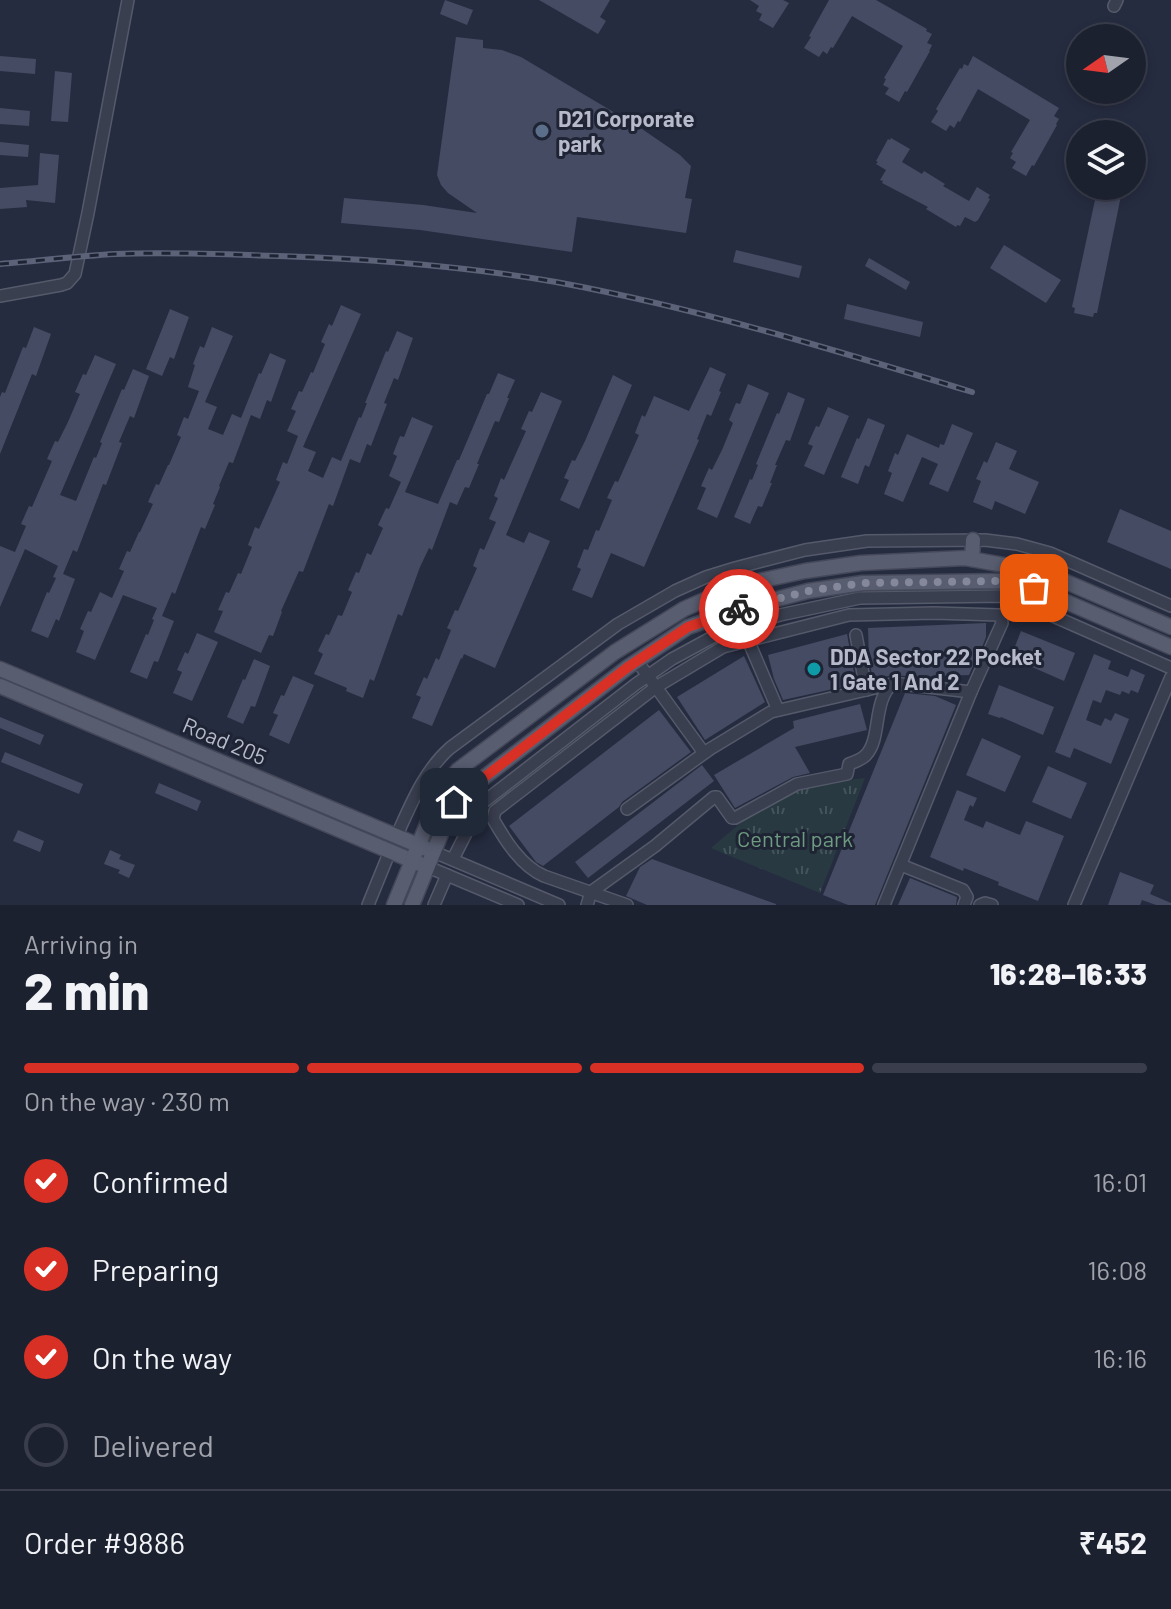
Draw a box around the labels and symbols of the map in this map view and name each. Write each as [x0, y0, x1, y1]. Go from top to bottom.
north arrow [1066, 24, 1146, 104]
place label: D21 Corporate park [558, 105, 695, 156]
marker: D21 Corporate park [533, 122, 551, 140]
pin [1000, 554, 1068, 622]
courier [699, 569, 779, 649]
place label: DDA Sector 22 Pocket 1 Gate 1 And 2 [830, 643, 1042, 694]
marker: DDA Sector 22 Pocket 1 Gate 1 And 2 [805, 660, 823, 678]
street label: Road 205 [179, 711, 271, 769]
pin [420, 768, 488, 836]
park label: Central park [737, 825, 853, 851]

